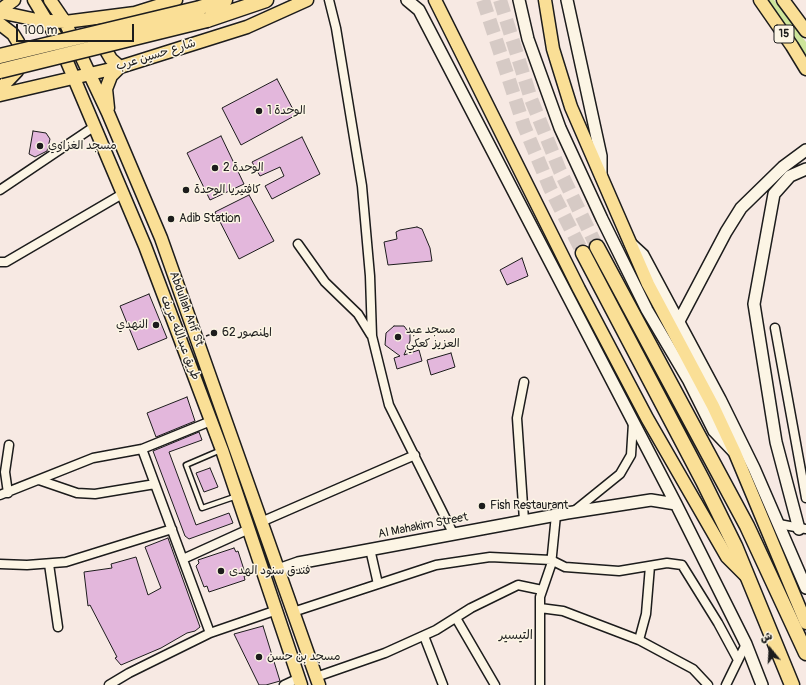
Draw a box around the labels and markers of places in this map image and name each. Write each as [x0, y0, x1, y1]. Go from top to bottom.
place label: الوحدة 1 [267, 104, 306, 118]
marker: الوحدة 1 [254, 106, 264, 116]
place label: مسجد الغزاوي [48, 139, 117, 153]
marker: مسجد الغزاوي [35, 141, 45, 151]
place label: الوحدة 2 [223, 161, 264, 175]
marker: الوحدة 2 [210, 163, 220, 173]
place label: كافتيريا الوحدة [194, 183, 261, 197]
marker: كافتيريا الوحدة [181, 185, 191, 195]
place label: Adib Station [179, 212, 240, 226]
marker: Adib Station [166, 214, 176, 224]
place label: النهدي [116, 318, 148, 332]
marker: النهدي [151, 320, 161, 330]
place label: مسجد عبد العزيز كعكي [406, 323, 460, 351]
place label: المنصور 62 [222, 326, 272, 340]
marker: المنصور 62 [209, 328, 219, 338]
marker: مسجد عبد العزيز كعكي [393, 332, 403, 342]
place label: Fish Restaurant [490, 499, 568, 513]
marker: Fish Restaurant [477, 501, 487, 511]
place label: فندق سنود الهدى [229, 564, 310, 578]
marker: فندق سنود الهدى [216, 566, 226, 576]
place label: مسجد بن حسن [267, 650, 341, 664]
marker: مسجد بن حسن [254, 652, 264, 662]

